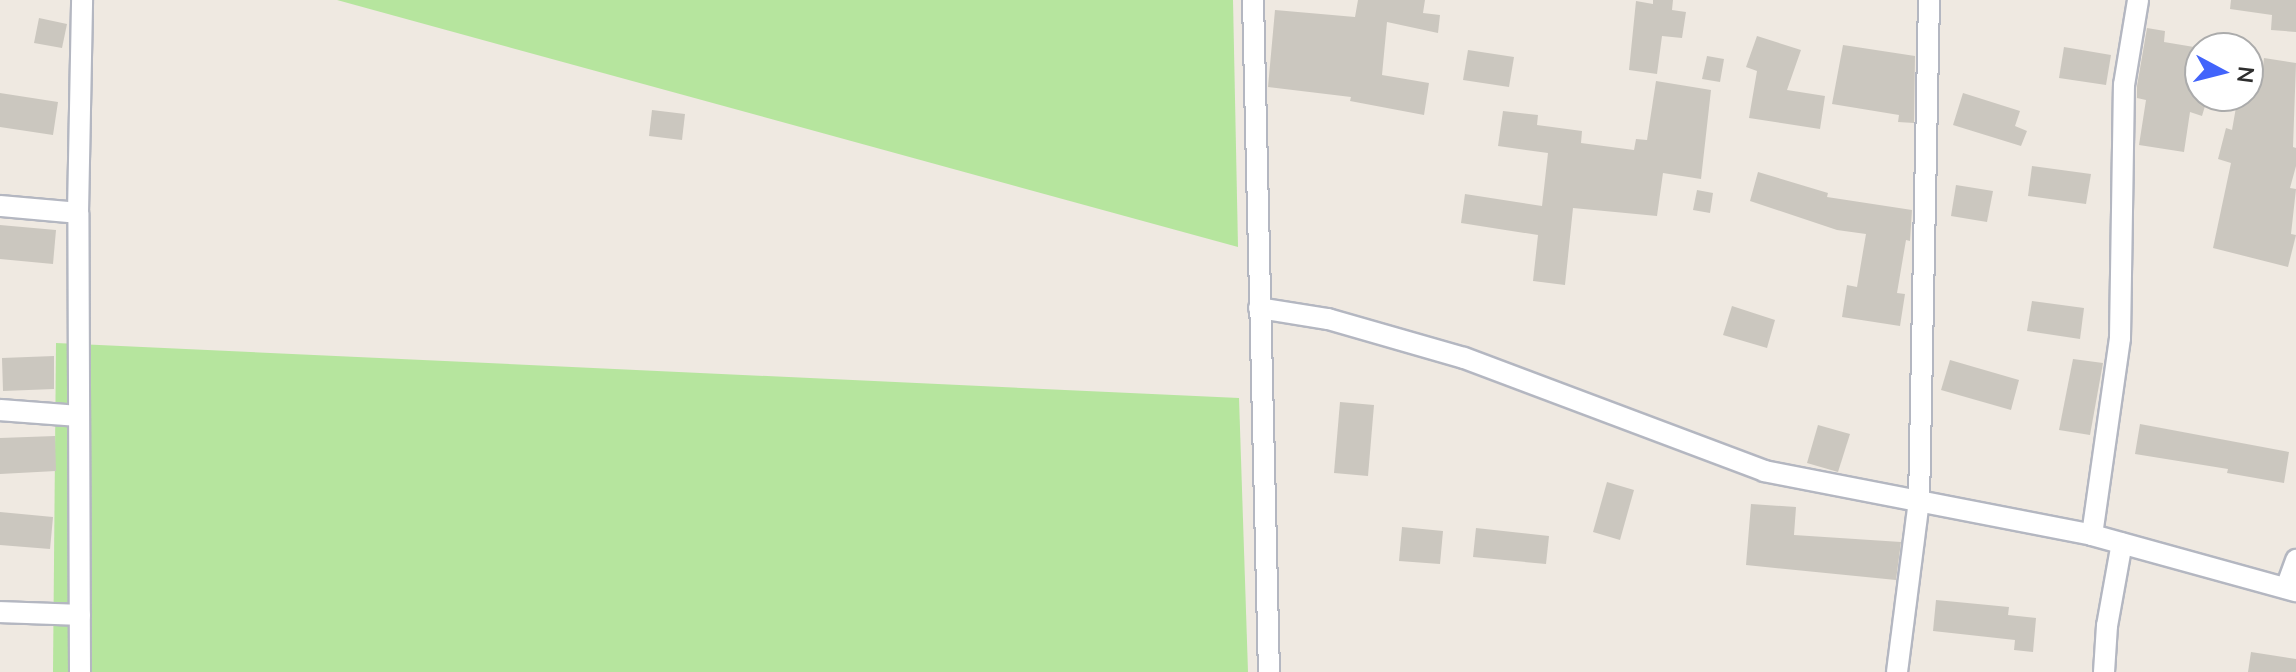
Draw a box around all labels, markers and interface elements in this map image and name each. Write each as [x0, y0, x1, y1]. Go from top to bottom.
north arrow [2184, 32, 2264, 112]
text: N [2231, 65, 2261, 85]

